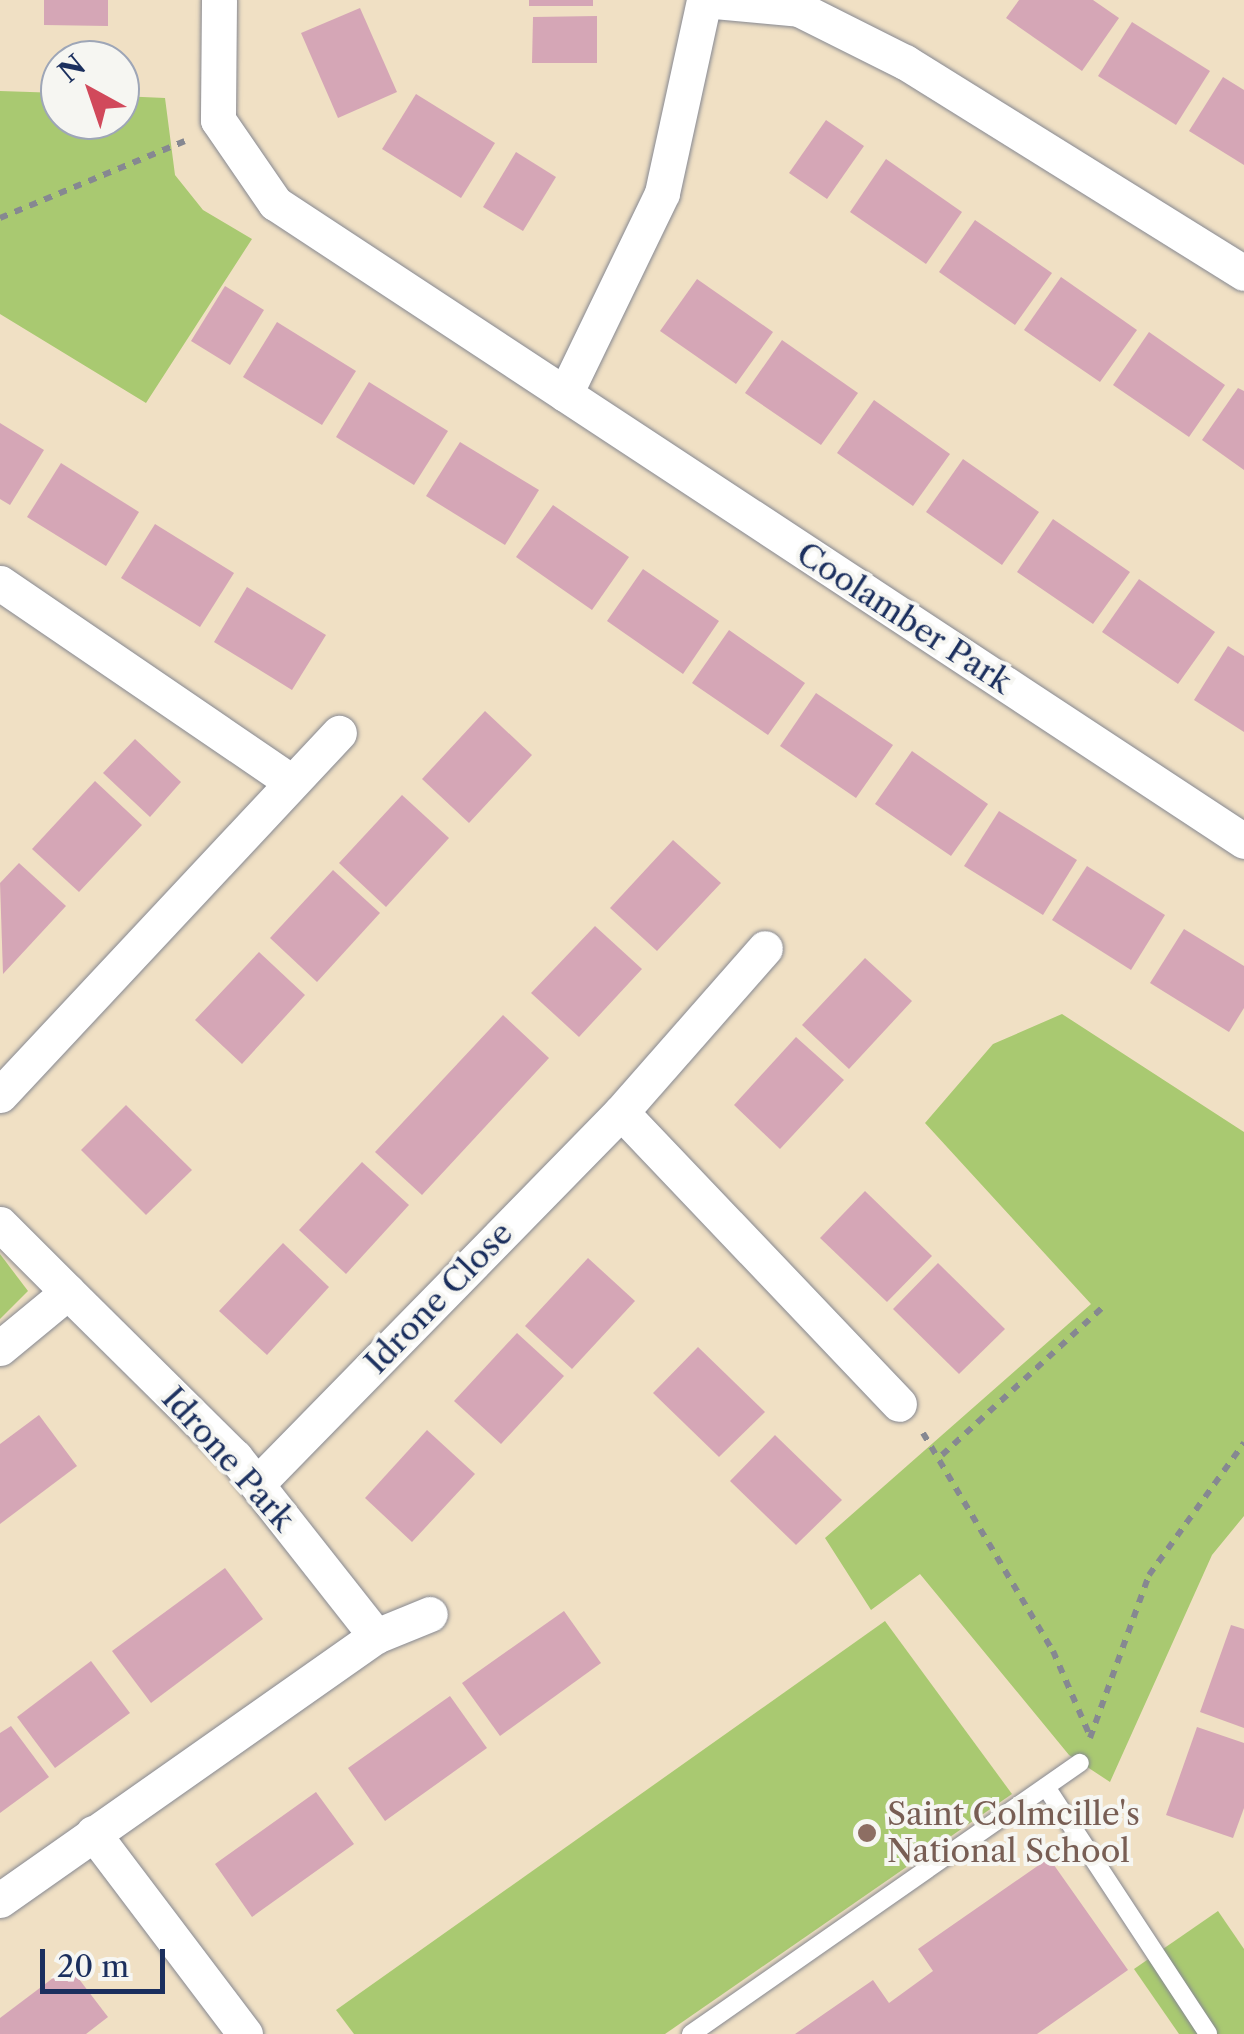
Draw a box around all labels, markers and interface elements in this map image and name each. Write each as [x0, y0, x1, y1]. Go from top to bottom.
north arrow [40, 40, 140, 140]
text: N [52, 48, 92, 89]
street label: Coolamber Park [789, 534, 1019, 702]
street label: Idrone Close [357, 1214, 521, 1382]
street label: Idrone Park [154, 1379, 302, 1539]
place label: Saint Colmcille's National School [887, 1796, 1140, 1871]
marker: Saint Colmcille's National School [856, 1822, 878, 1844]
scale bar [45, 1929, 170, 1991]
text: 20 m [57, 1948, 129, 1985]

